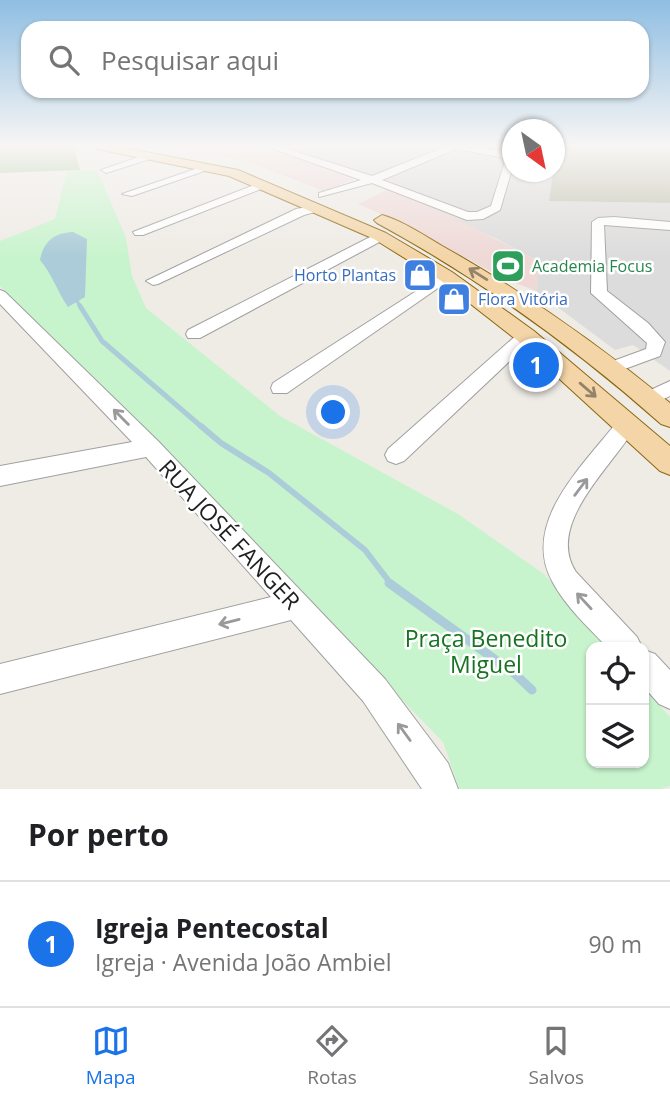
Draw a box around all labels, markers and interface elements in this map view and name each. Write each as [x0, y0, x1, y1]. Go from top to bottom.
search box [21, 21, 649, 98]
icon: search [45, 41, 83, 79]
text: Pesquisar aqui [101, 42, 279, 78]
north arrow [502, 119, 565, 182]
sports icon: Academia Focus [489, 247, 527, 285]
place label: Academia Focus [532, 255, 652, 277]
shop icon: Horto Plantas [401, 256, 439, 294]
place label: Horto Plantas [294, 264, 396, 286]
one-way arrow [468, 267, 488, 281]
shop icon: Flora Vitória [435, 280, 473, 318]
place label: Flora Vitória [478, 288, 568, 310]
pin: 1 [513, 339, 559, 391]
one-way arrow [579, 382, 597, 398]
your location [316, 395, 350, 429]
one-way arrow [112, 409, 129, 426]
street label: RUA JOSÉ FANGER [152, 452, 308, 616]
one-way arrow [573, 478, 588, 497]
one-way arrow [575, 593, 592, 610]
one-way arrow [219, 616, 241, 629]
park label: Praça Benedito Miguel [405, 622, 567, 680]
map controls [586, 642, 649, 768]
button: locate [586, 642, 649, 705]
button: layers [586, 705, 649, 768]
one-way arrow [397, 723, 412, 742]
text: Por perto [28, 814, 169, 855]
text: Igreja Pentecostal [95, 910, 329, 946]
text: 1 [44, 928, 58, 960]
text: 90 m [588, 928, 642, 960]
text: Igreja · Avenida João Ambiel [95, 946, 392, 978]
tab: Mapa [86, 1022, 136, 1090]
tab: Rotas [307, 1022, 357, 1090]
tab: Salvos [528, 1022, 584, 1090]

